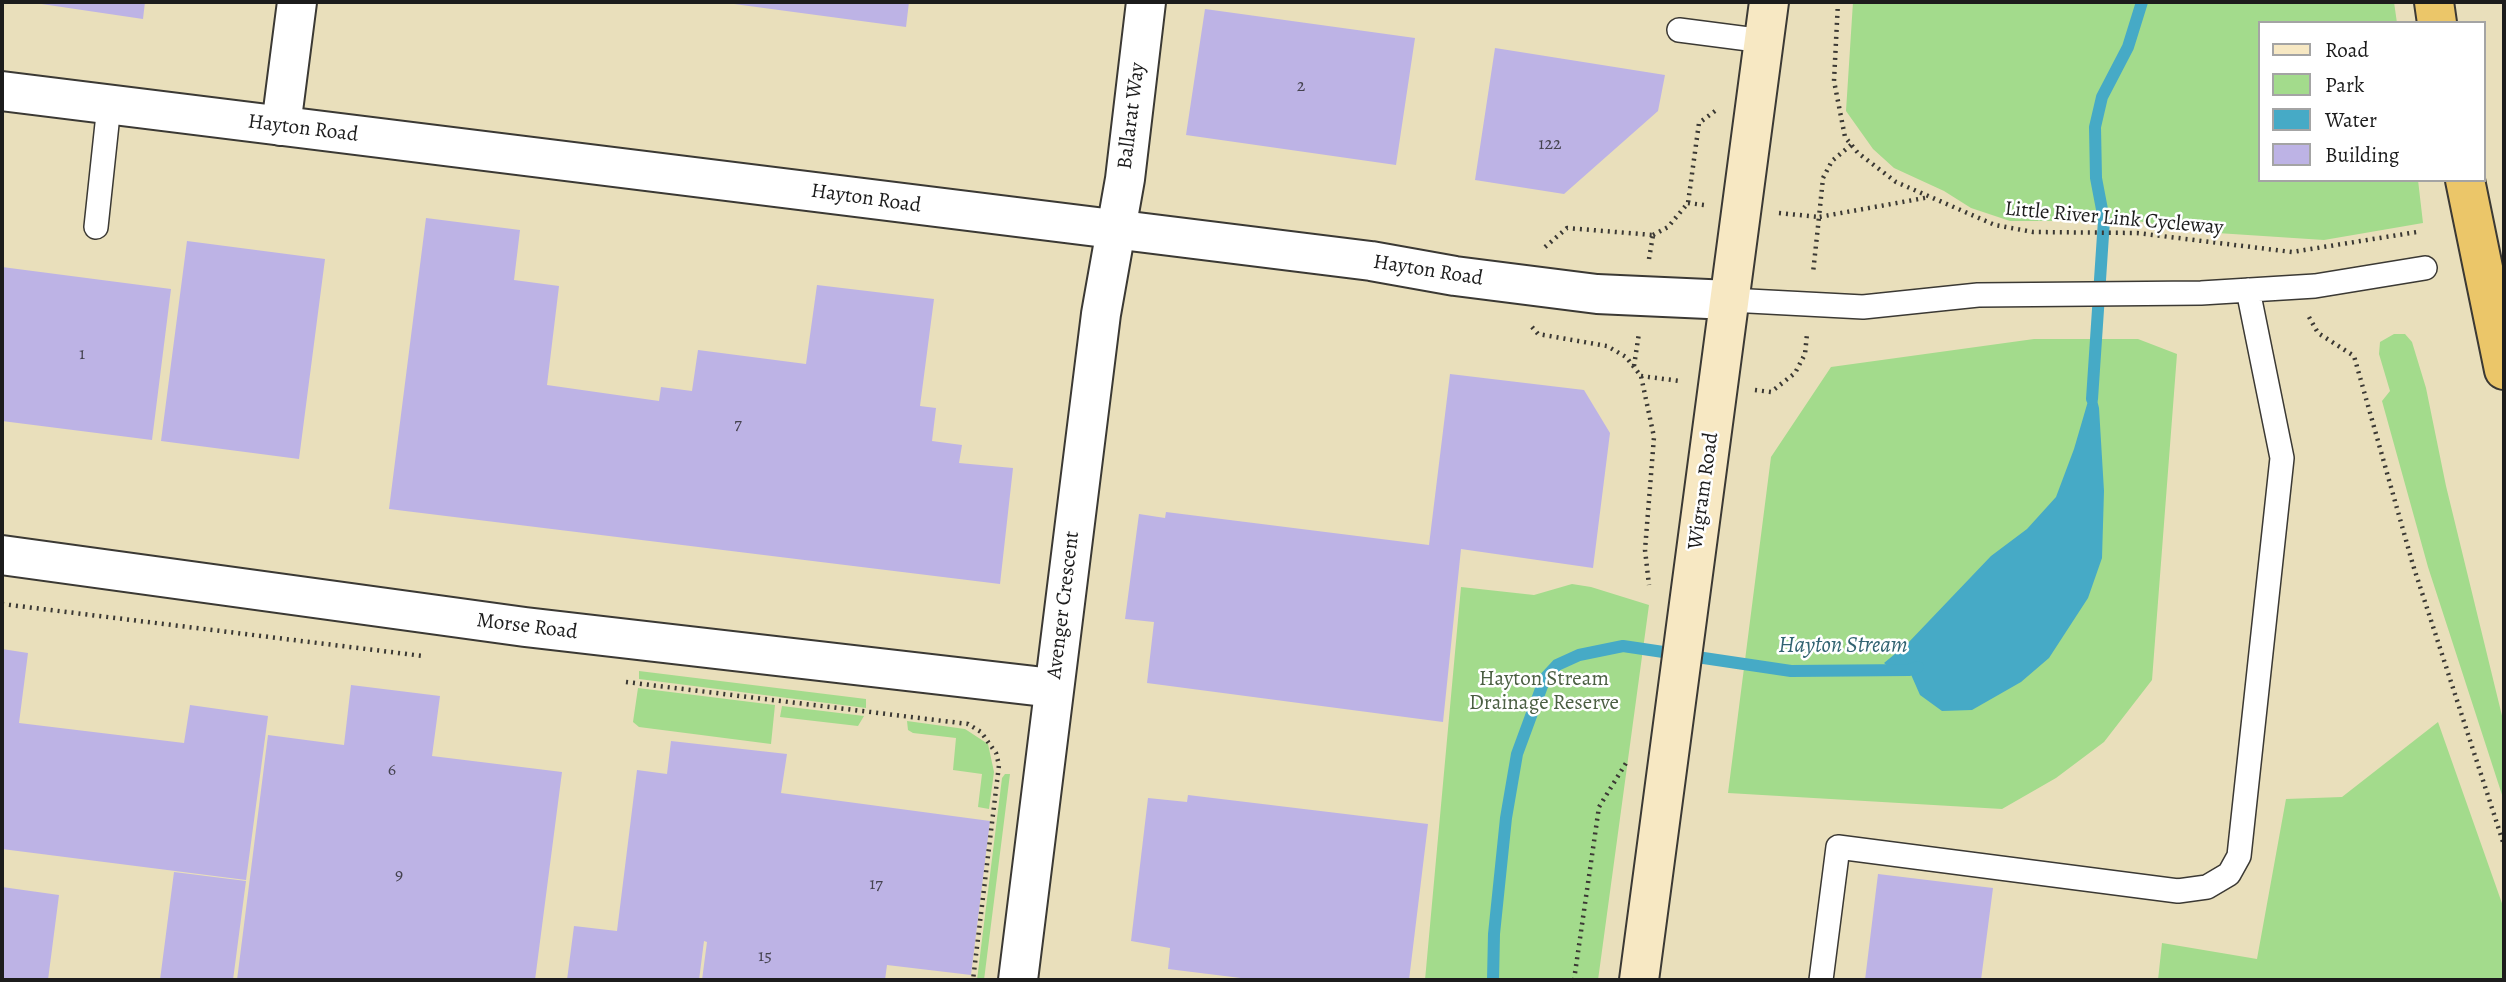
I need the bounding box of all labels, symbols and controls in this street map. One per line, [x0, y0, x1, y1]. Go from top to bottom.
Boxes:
legend [2258, 21, 2485, 182]
text: Road [2325, 36, 2369, 64]
street label: Ballarat Way [1113, 61, 1151, 171]
text: Park [2325, 71, 2364, 99]
house number: 2 [1297, 76, 1305, 98]
text: Water [2325, 106, 2377, 134]
street label: Hayton Road [246, 110, 360, 148]
house number: 122 [1538, 134, 1562, 156]
text: Building [2325, 141, 2399, 169]
street label: Hayton Road [809, 179, 923, 219]
street label: Little River Link Cycleway [2004, 197, 2224, 241]
street label: Hayton Road [1371, 250, 1485, 292]
house number: 1 [79, 344, 85, 366]
house number: 7 [734, 414, 742, 436]
street label: Wigram Road [1683, 431, 1725, 551]
street label: Avenger Crescent [1042, 530, 1086, 680]
street label: Morse Road [475, 608, 579, 646]
water label: Hayton Stream [1778, 632, 1908, 660]
park label: Hayton Stream Drainage Reserve [1469, 667, 1619, 717]
house number: 6 [388, 760, 396, 782]
house number: 9 [395, 865, 403, 887]
house number: 17 [869, 874, 883, 896]
house number: 15 [758, 946, 772, 968]

